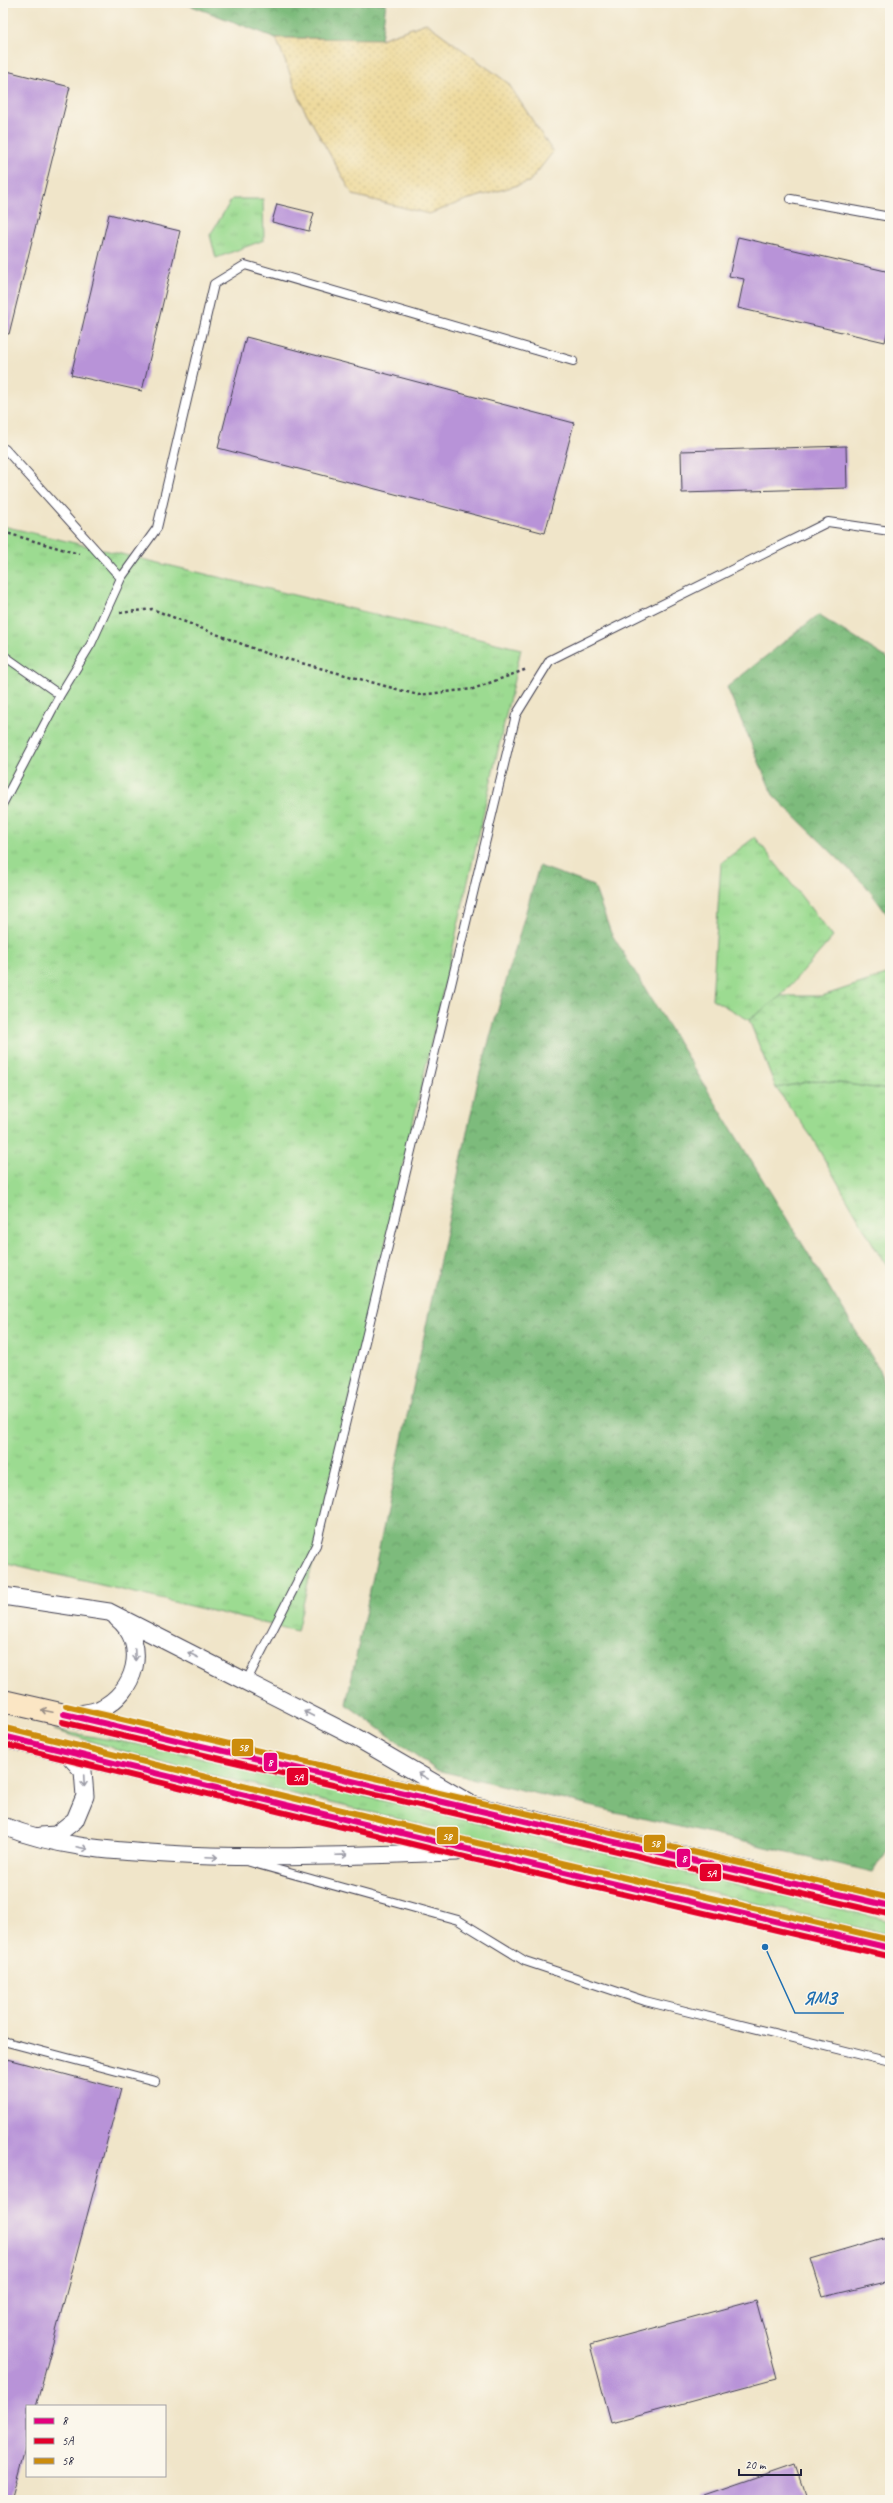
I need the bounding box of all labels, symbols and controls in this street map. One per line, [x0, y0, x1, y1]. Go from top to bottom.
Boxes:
one-way arrow [131, 1648, 138, 1661]
one-way arrow [188, 1651, 200, 1658]
one-way arrow [41, 1706, 54, 1714]
one-way arrow [304, 1710, 316, 1717]
line badge: 58 [231, 1738, 254, 1757]
text: 58 [238, 1740, 250, 1754]
line badge: 8 [263, 1752, 278, 1772]
text: 8 [268, 1755, 275, 1769]
line badge: 5А [286, 1767, 309, 1786]
text: 5А [293, 1770, 305, 1784]
one-way arrow [417, 1772, 429, 1780]
one-way arrow [80, 1774, 87, 1787]
line badge: 58 [436, 1826, 459, 1845]
text: 58 [442, 1829, 454, 1843]
line badge: 58 [643, 1834, 666, 1853]
text: 58 [650, 1836, 662, 1850]
one-way arrow [75, 1844, 88, 1852]
line badge: 8 [676, 1848, 691, 1868]
one-way arrow [335, 1851, 348, 1859]
text: 8 [682, 1851, 689, 1865]
one-way arrow [205, 1853, 218, 1861]
line badge: 5А [699, 1863, 722, 1882]
text: 5А [706, 1866, 718, 1880]
callout: ЯМЗ [795, 1983, 844, 2013]
text: ЯМЗ [803, 1987, 839, 2009]
legend [26, 2405, 166, 2477]
text: 8 [62, 2413, 69, 2429]
text: 5А [62, 2433, 74, 2449]
scale bar [739, 2451, 801, 2477]
text: 58 [62, 2453, 74, 2469]
text: 20 m [745, 2457, 767, 2473]

